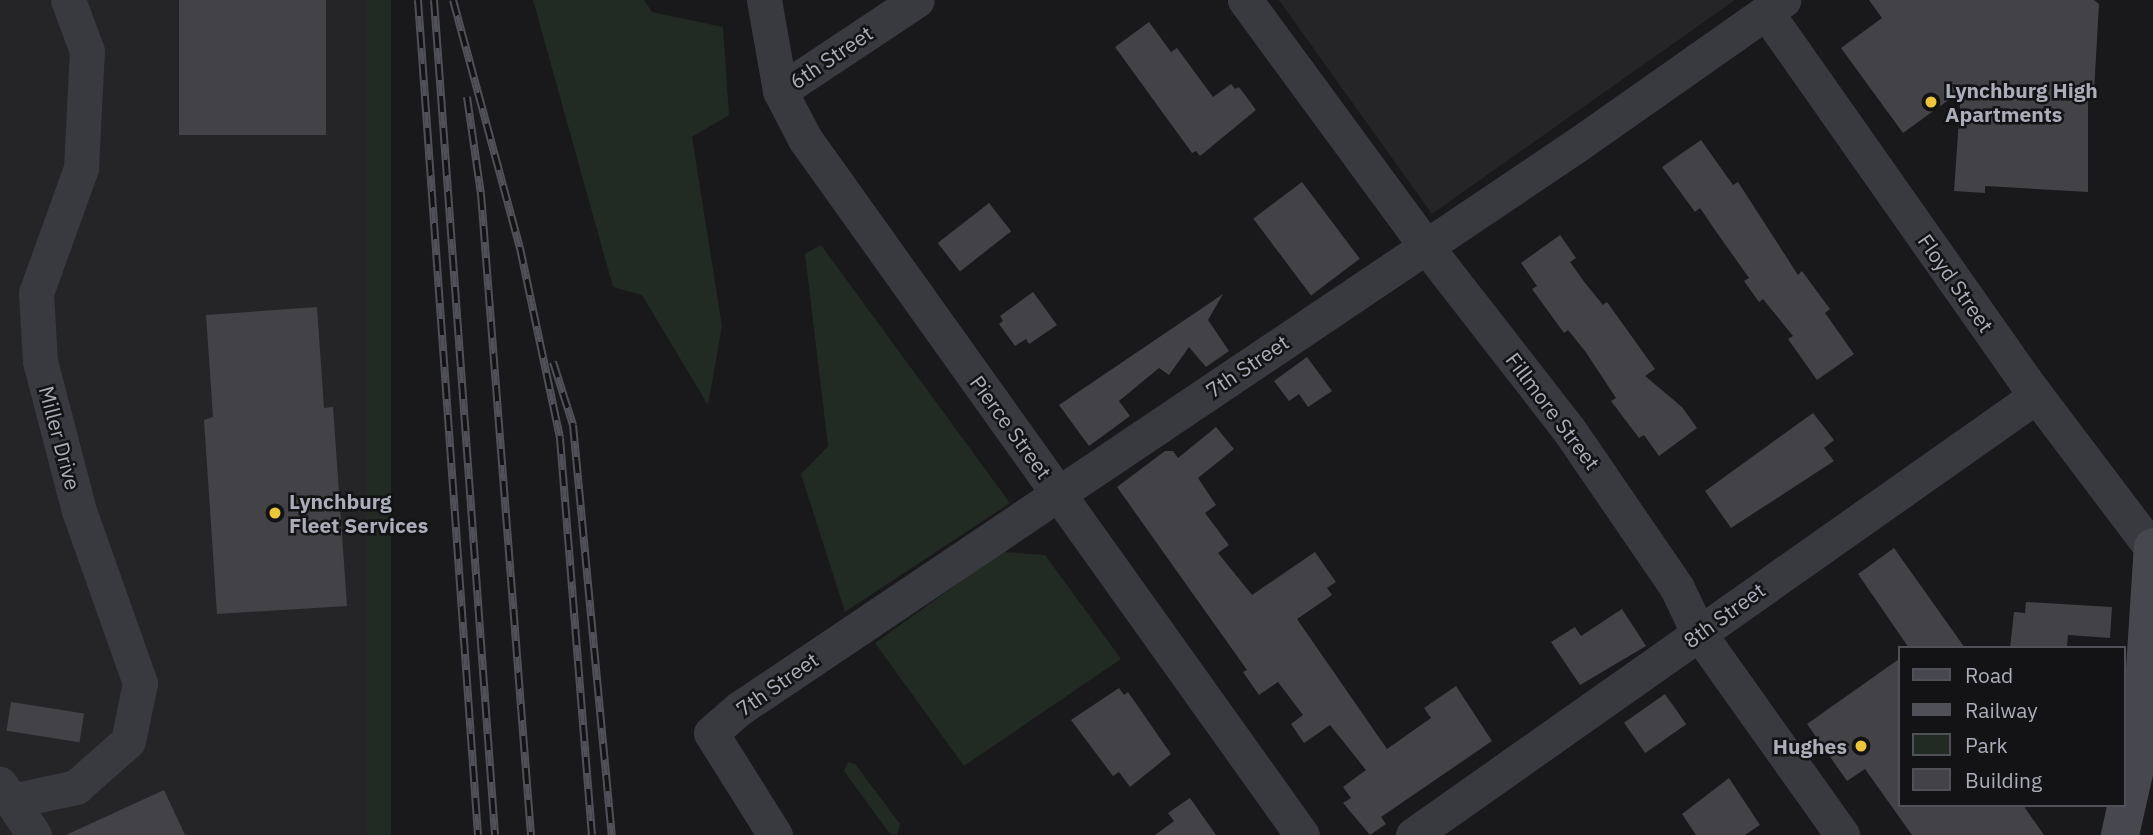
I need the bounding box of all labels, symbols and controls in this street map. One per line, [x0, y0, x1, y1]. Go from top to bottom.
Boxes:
street label: 6th Street [785, 20, 877, 94]
place label: Lynchburg High Apartments [1945, 77, 2098, 127]
marker: Lynchburg High Apartments [1923, 94, 1939, 110]
street label: Floyd Street [1913, 229, 1999, 337]
street label: 7th Street [1201, 329, 1293, 403]
street label: Fillmore Street [1501, 347, 1605, 475]
street label: Pierce Street [965, 370, 1057, 484]
street label: Miller Drive [34, 383, 86, 493]
place label: Lynchburg Fleet Services [289, 488, 428, 538]
marker: Lynchburg Fleet Services [267, 505, 283, 521]
street label: 8th Street [1678, 577, 1770, 653]
legend [1898, 646, 2125, 807]
street label: 7th Street [731, 647, 823, 721]
text: Road [1965, 661, 2013, 689]
text: Railway [1965, 696, 2038, 724]
text: Park [1965, 731, 2008, 759]
place label: Hughes [1773, 733, 1847, 759]
marker: Hughes [1853, 738, 1869, 754]
text: Building [1965, 766, 2042, 794]

